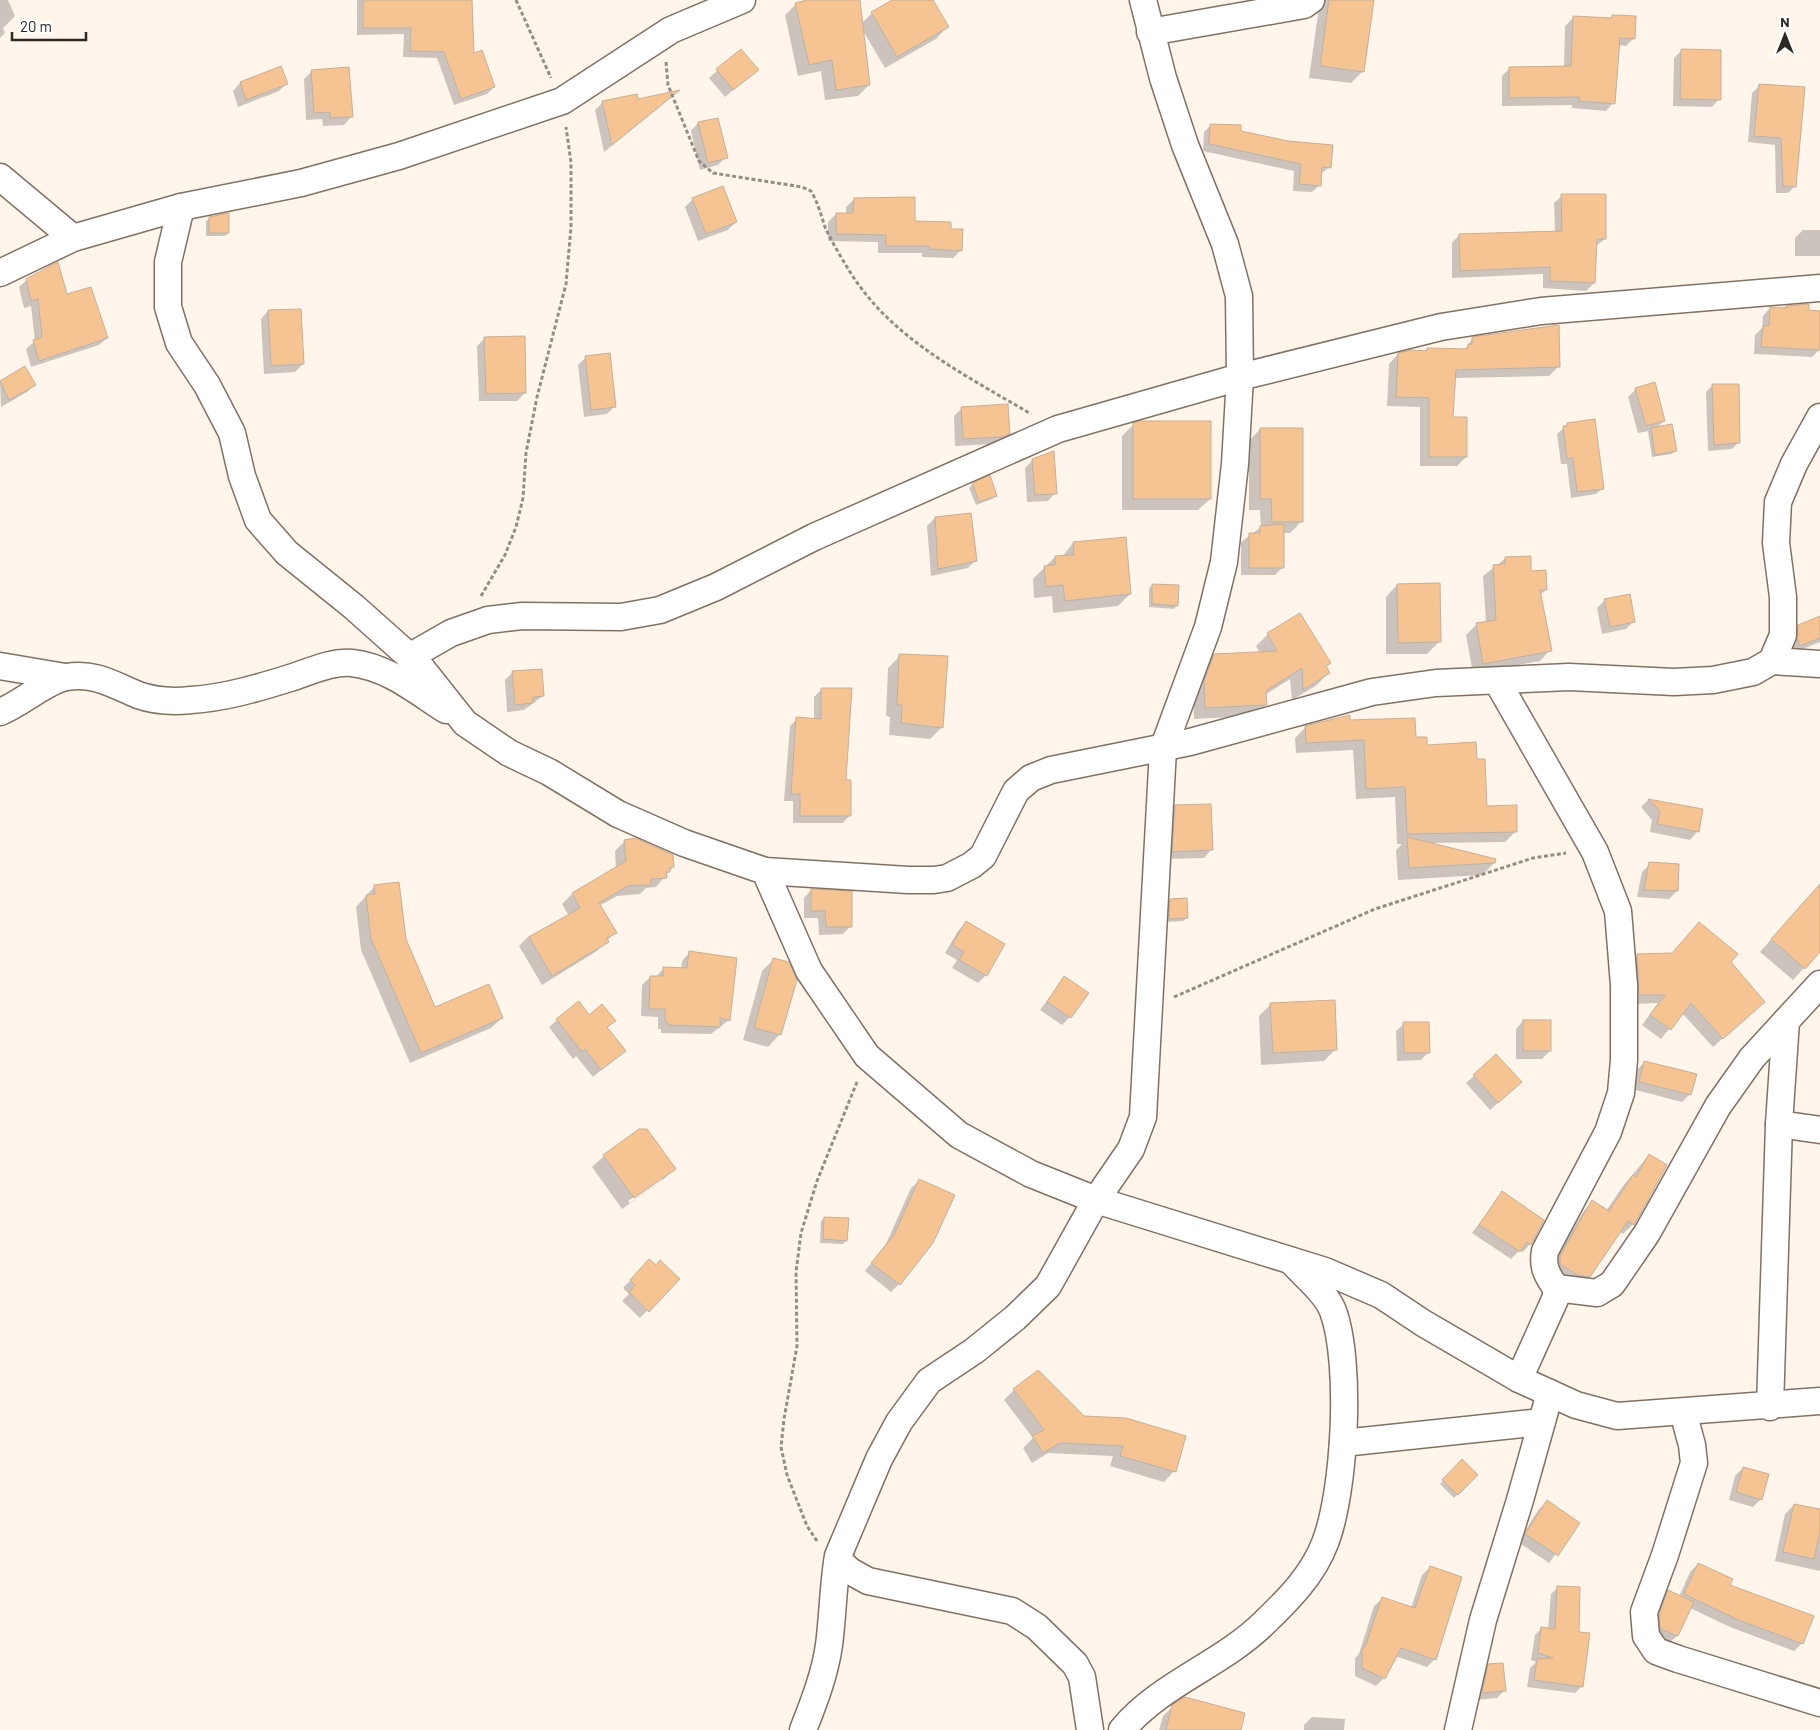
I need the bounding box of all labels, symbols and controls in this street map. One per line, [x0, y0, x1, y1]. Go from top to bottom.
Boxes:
scale bar [12, 10, 86, 42]
north arrow [1760, 10, 1810, 60]
text: N [1780, 13, 1790, 30]
text: 20 m [20, 17, 52, 35]

